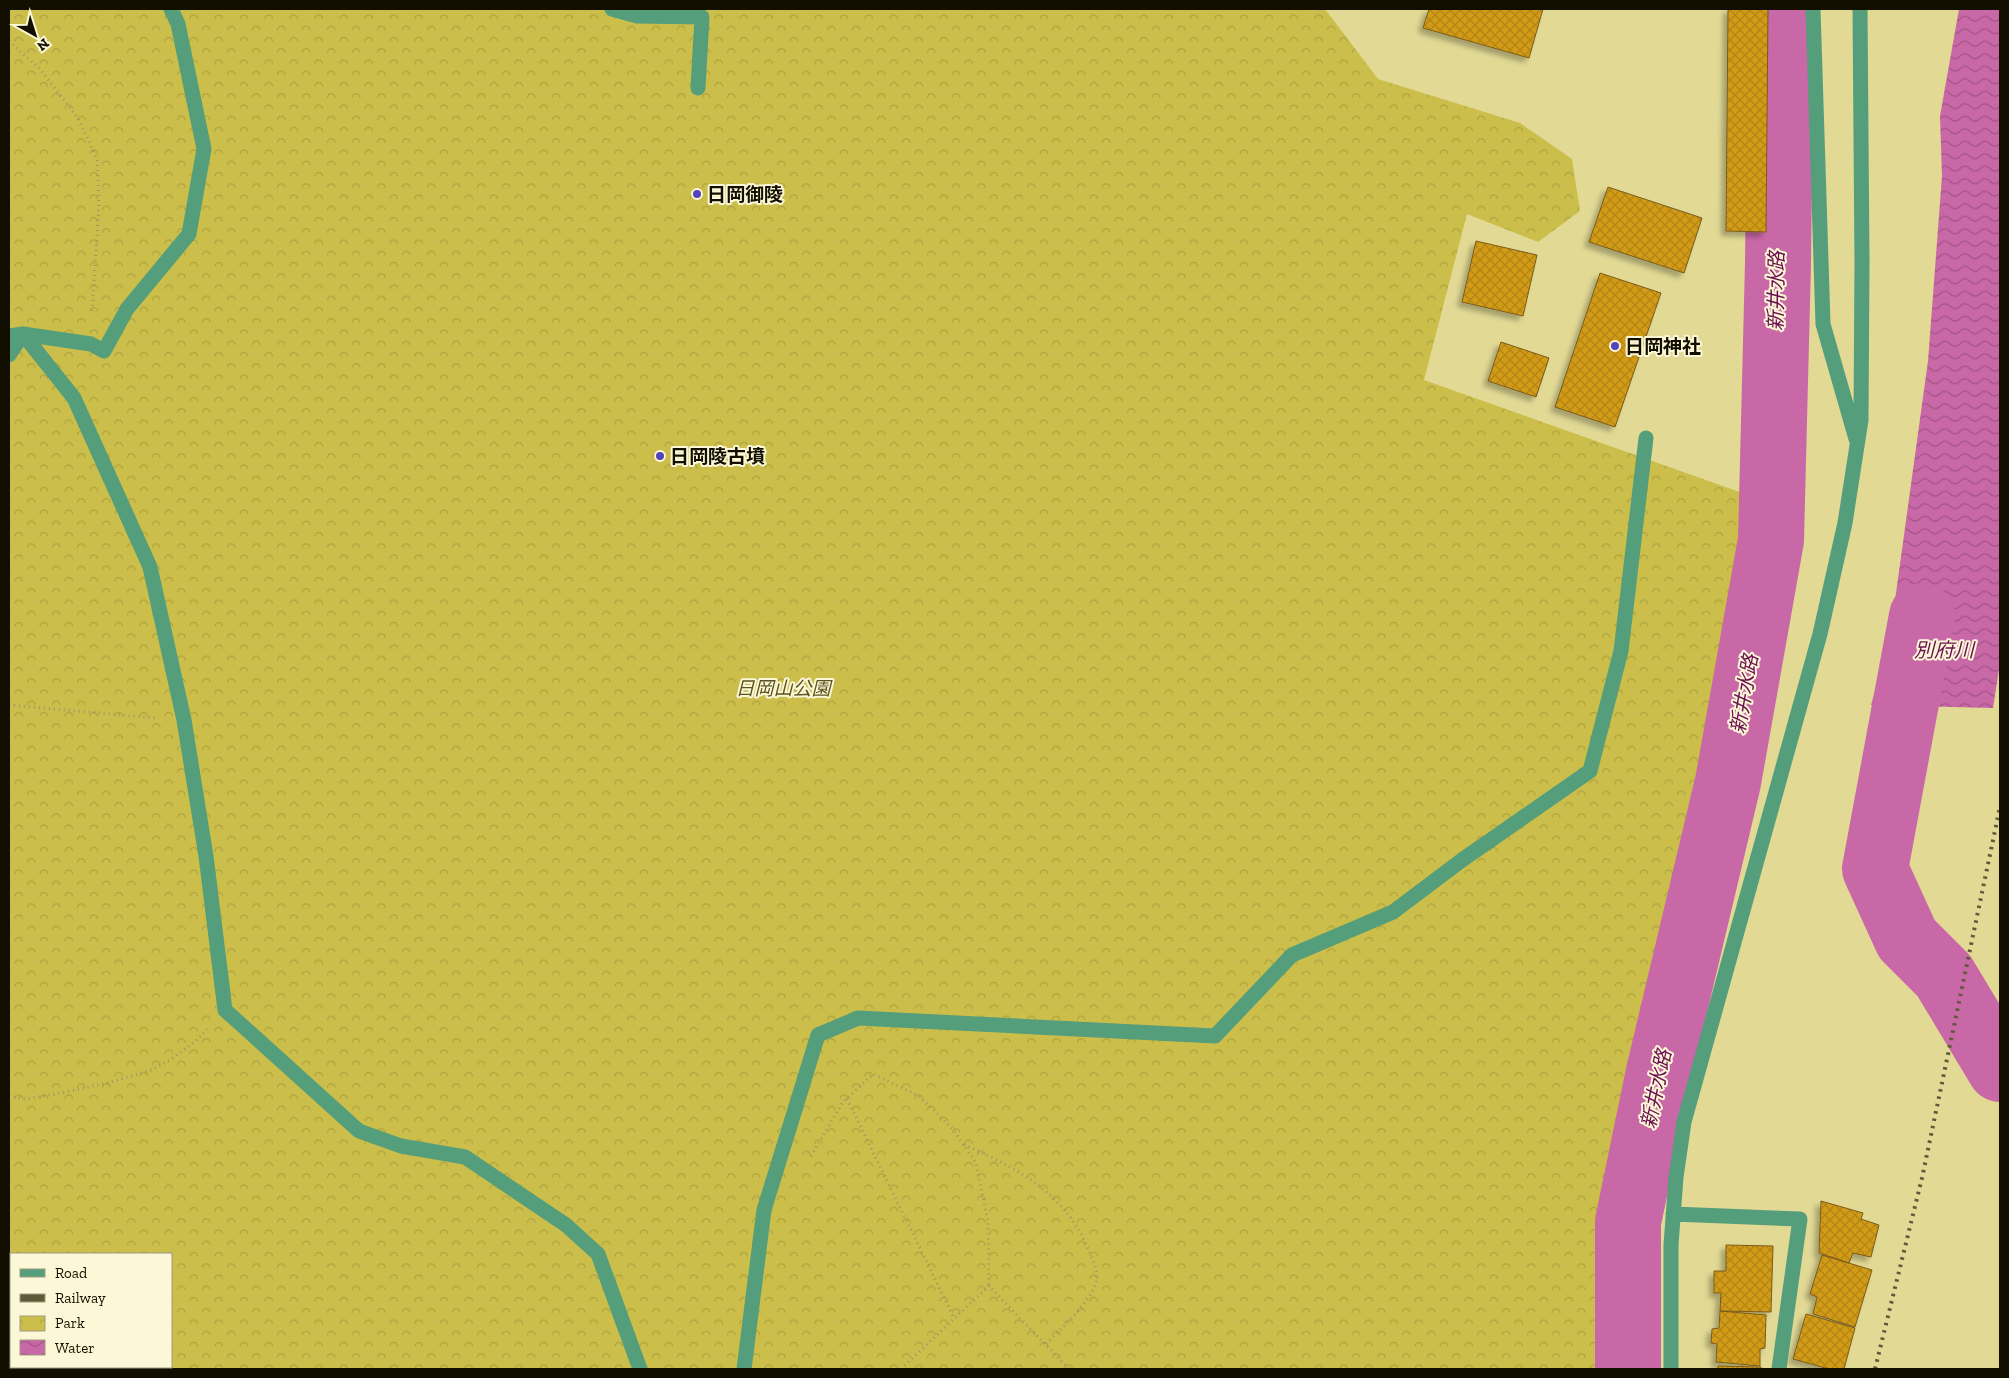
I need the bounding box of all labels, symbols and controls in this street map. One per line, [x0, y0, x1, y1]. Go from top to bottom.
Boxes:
north arrow [10, 10, 60, 60]
text: N [33, 35, 52, 55]
place label: 日岡御陵 [707, 183, 783, 206]
marker: 日岡御陵 [691, 188, 703, 200]
water label: 新井水路 [1763, 249, 1789, 331]
place label: 日岡神社 [1625, 335, 1701, 358]
marker: 日岡神社 [1609, 340, 1621, 352]
place label: 日岡陵古墳 [670, 445, 765, 468]
marker: 日岡陵古墳 [654, 450, 666, 462]
water label: 別府川 [1914, 638, 1976, 662]
water label: 新井水路 [1725, 651, 1763, 735]
park label: 日岡山公園 [735, 677, 833, 700]
water label: 新井水路 [1636, 1045, 1676, 1131]
legend [10, 1253, 172, 1368]
text: Road [55, 1264, 88, 1282]
text: Railway [55, 1289, 106, 1307]
text: Park [55, 1314, 85, 1332]
text: Water [55, 1339, 95, 1357]

